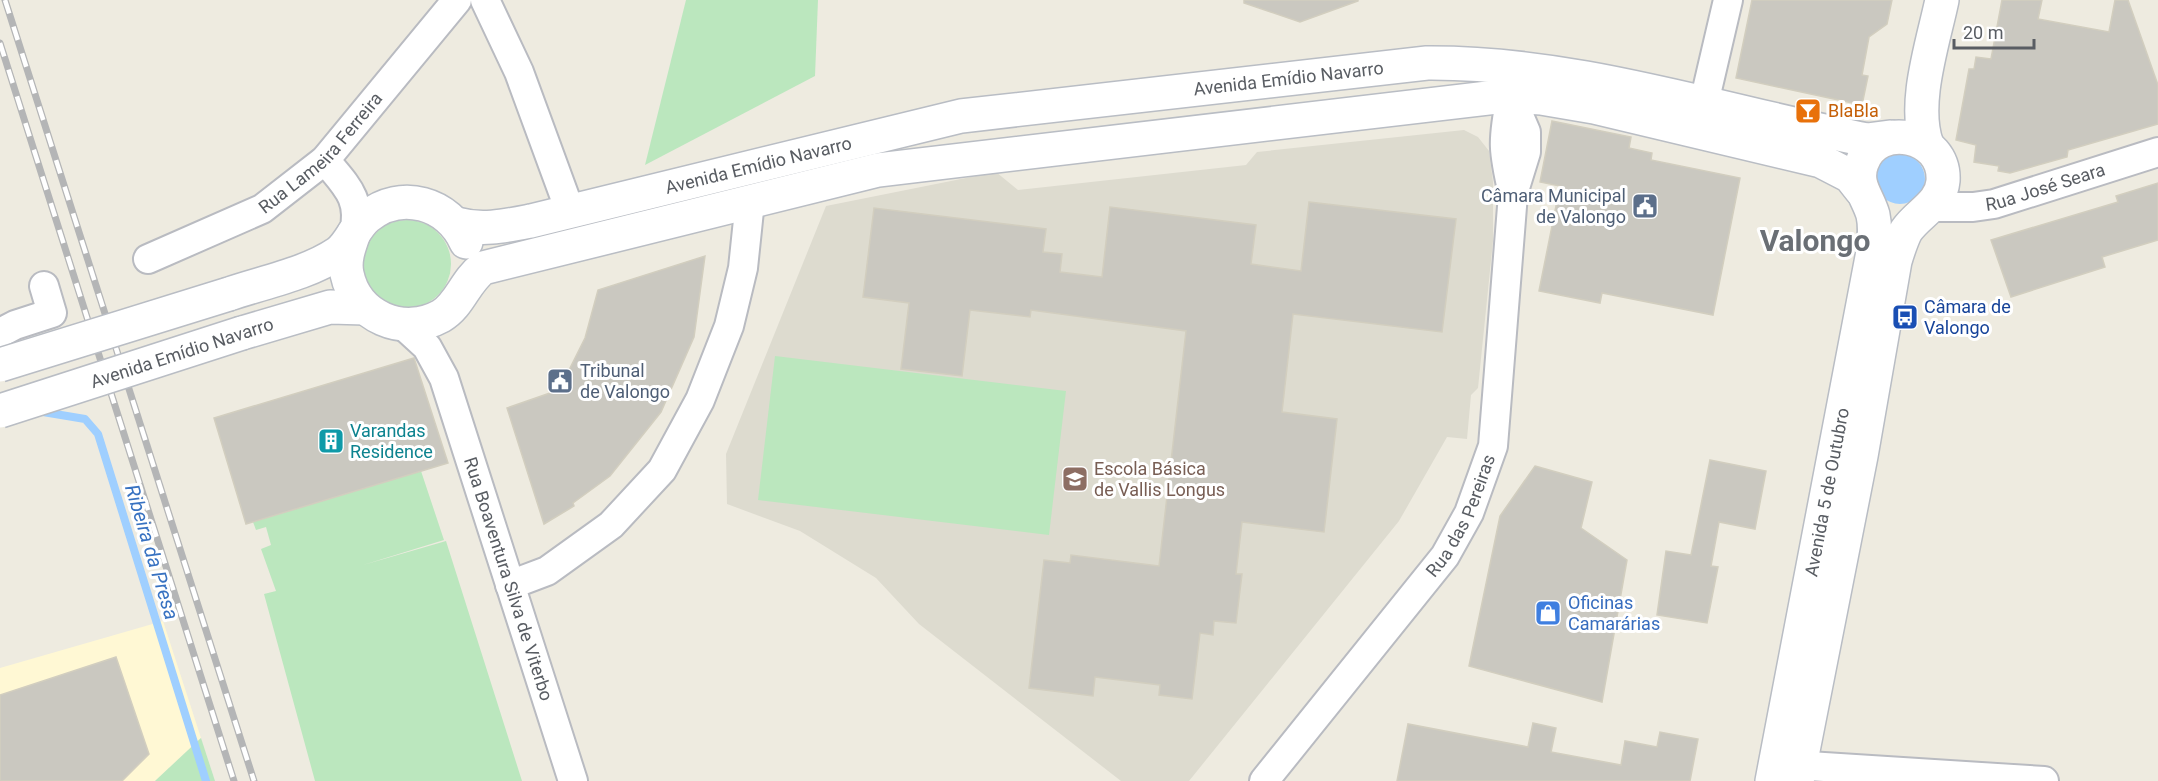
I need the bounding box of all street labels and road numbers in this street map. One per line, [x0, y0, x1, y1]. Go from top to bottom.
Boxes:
street label: Avenida Emídio Navarro [1192, 57, 1385, 99]
street label: Rua Lameira Ferreira [254, 88, 386, 218]
street label: Avenida Emídio Navarro [663, 132, 854, 198]
street label: Rua José Seara [1984, 158, 2108, 215]
street label: Avenida Emídio Navarro [88, 313, 276, 392]
street label: Avenida 5 de Outubro [1800, 406, 1853, 578]
street label: Rua das Pereiras [1421, 452, 1499, 581]
street label: Rua Boaventura Silva de Viterbo [460, 454, 558, 703]

